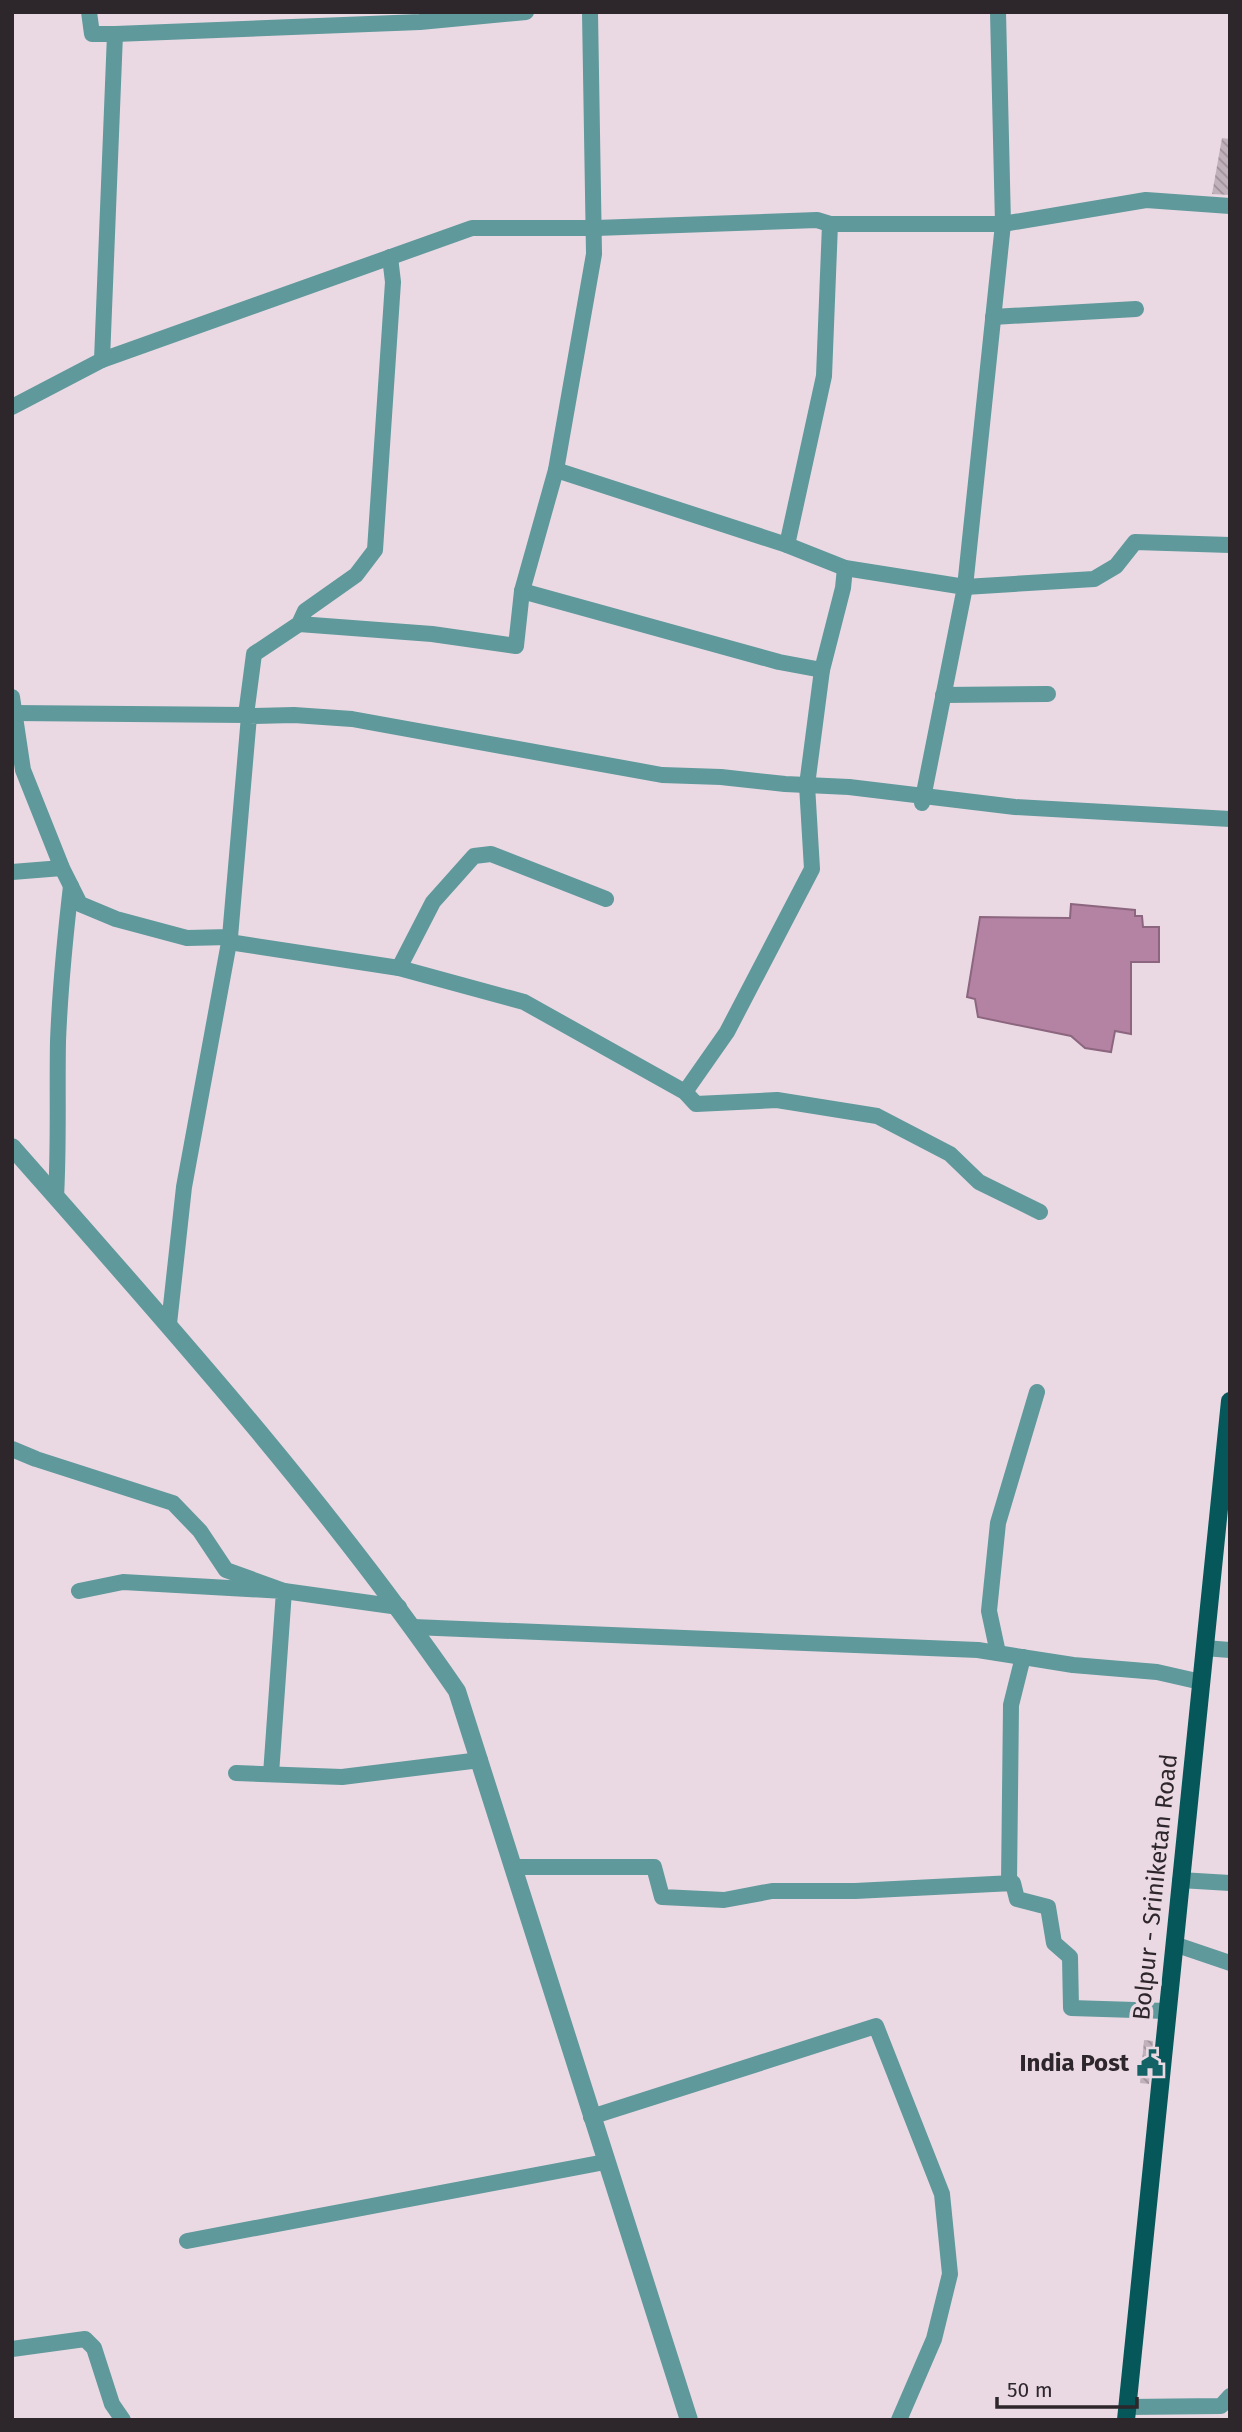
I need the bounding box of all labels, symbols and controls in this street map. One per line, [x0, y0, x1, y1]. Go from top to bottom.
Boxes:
street label: Bolpur - Sriniketan Road [1127, 1752, 1183, 2022]
public building icon: India Post [1135, 2048, 1165, 2078]
place label: India Post [1020, 2049, 1130, 2077]
scale bar [997, 2366, 1137, 2410]
text: 50 m [1007, 2377, 1053, 2403]

